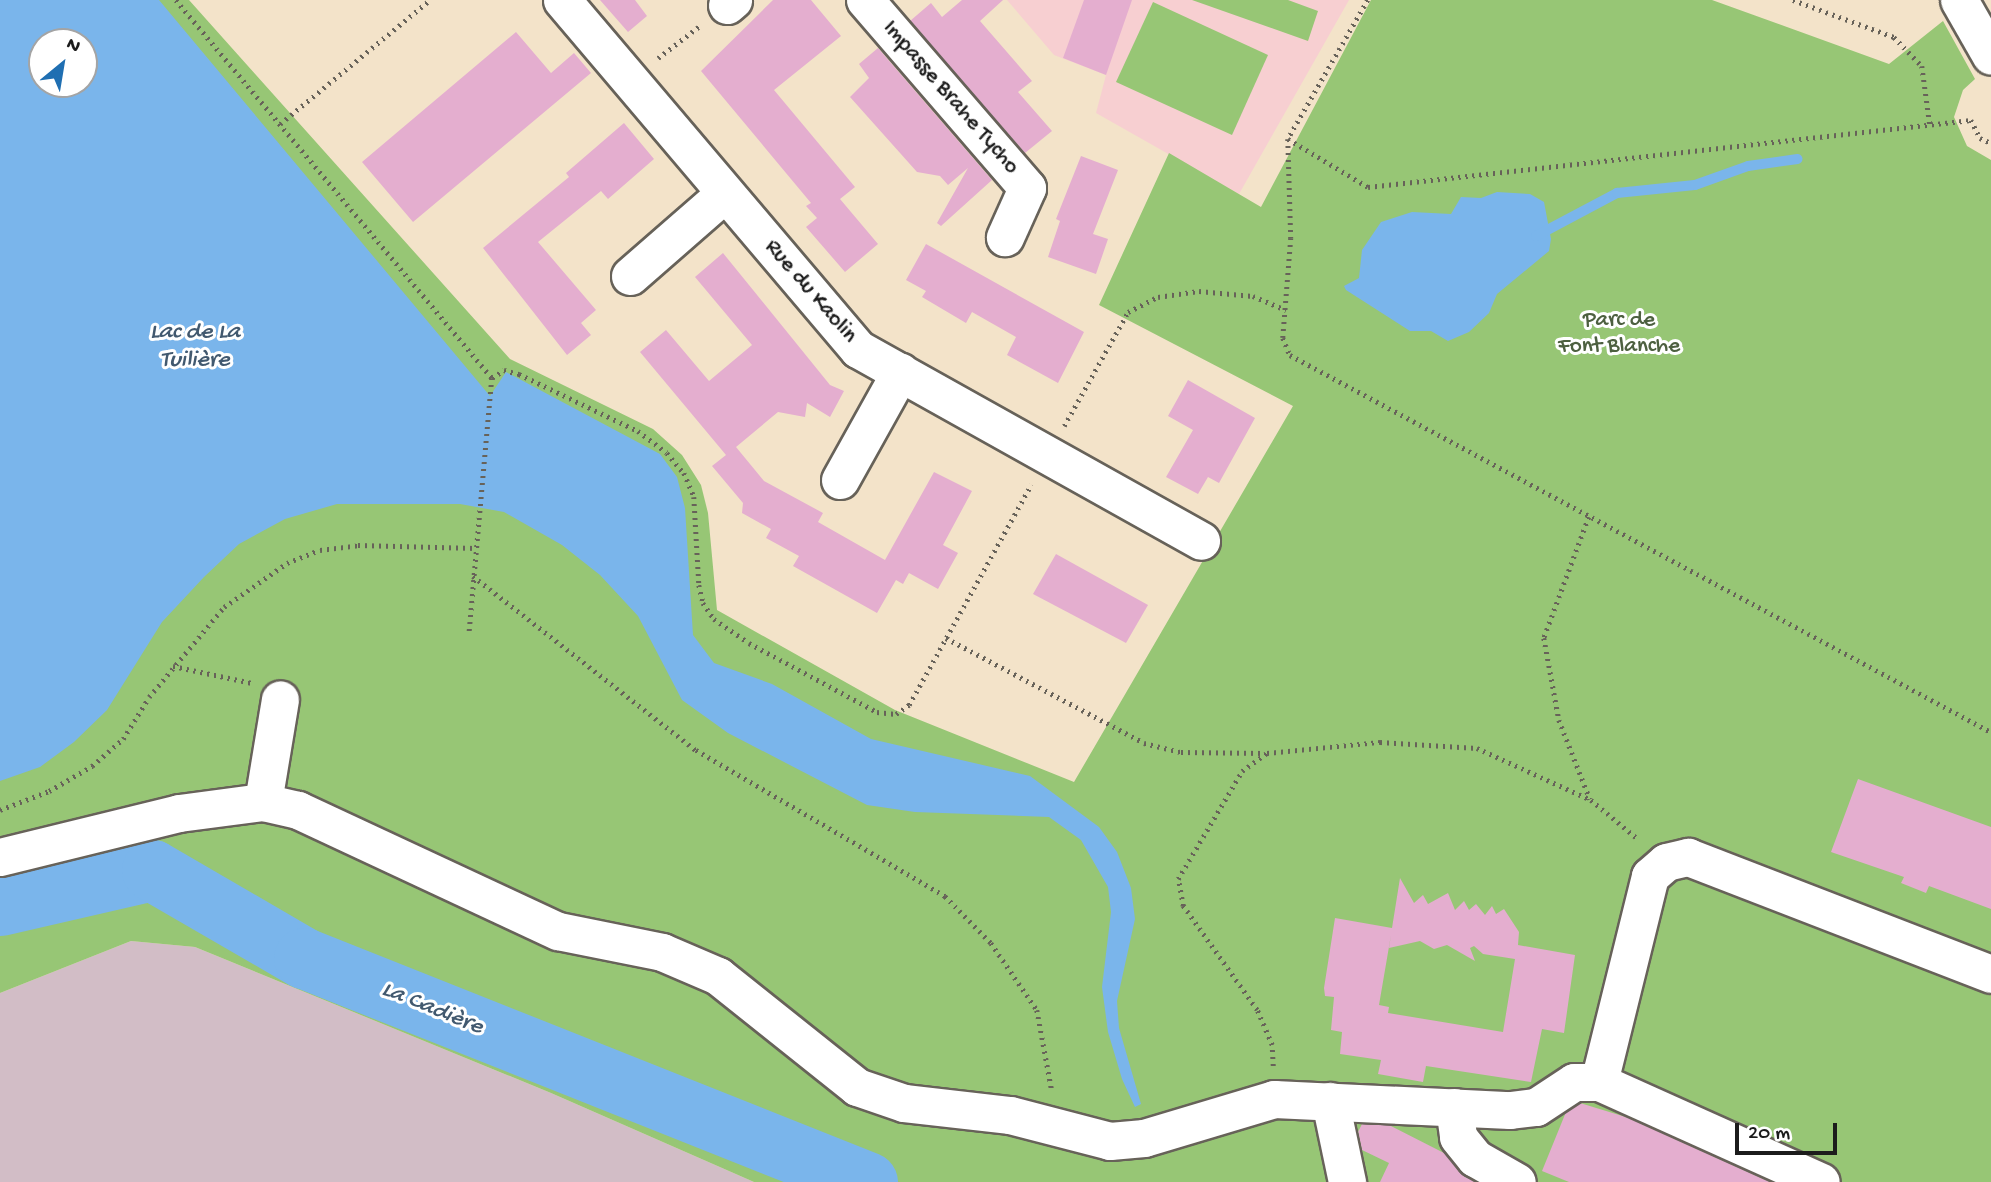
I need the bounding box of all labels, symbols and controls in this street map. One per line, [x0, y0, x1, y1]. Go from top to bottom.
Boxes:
street label: Impasse Brahe Tycho [876, 15, 1024, 181]
north arrow [28, 28, 98, 98]
text: N [62, 33, 84, 59]
street label: Rue du Kaolin [758, 235, 862, 349]
park label: Parc de Font Blanche [1558, 307, 1680, 361]
water label: Lac de La Tuilière [150, 319, 240, 375]
water label: La Cadière [377, 976, 487, 1042]
scale bar [1739, 1108, 1840, 1152]
text: 20 m [1748, 1122, 1790, 1147]

